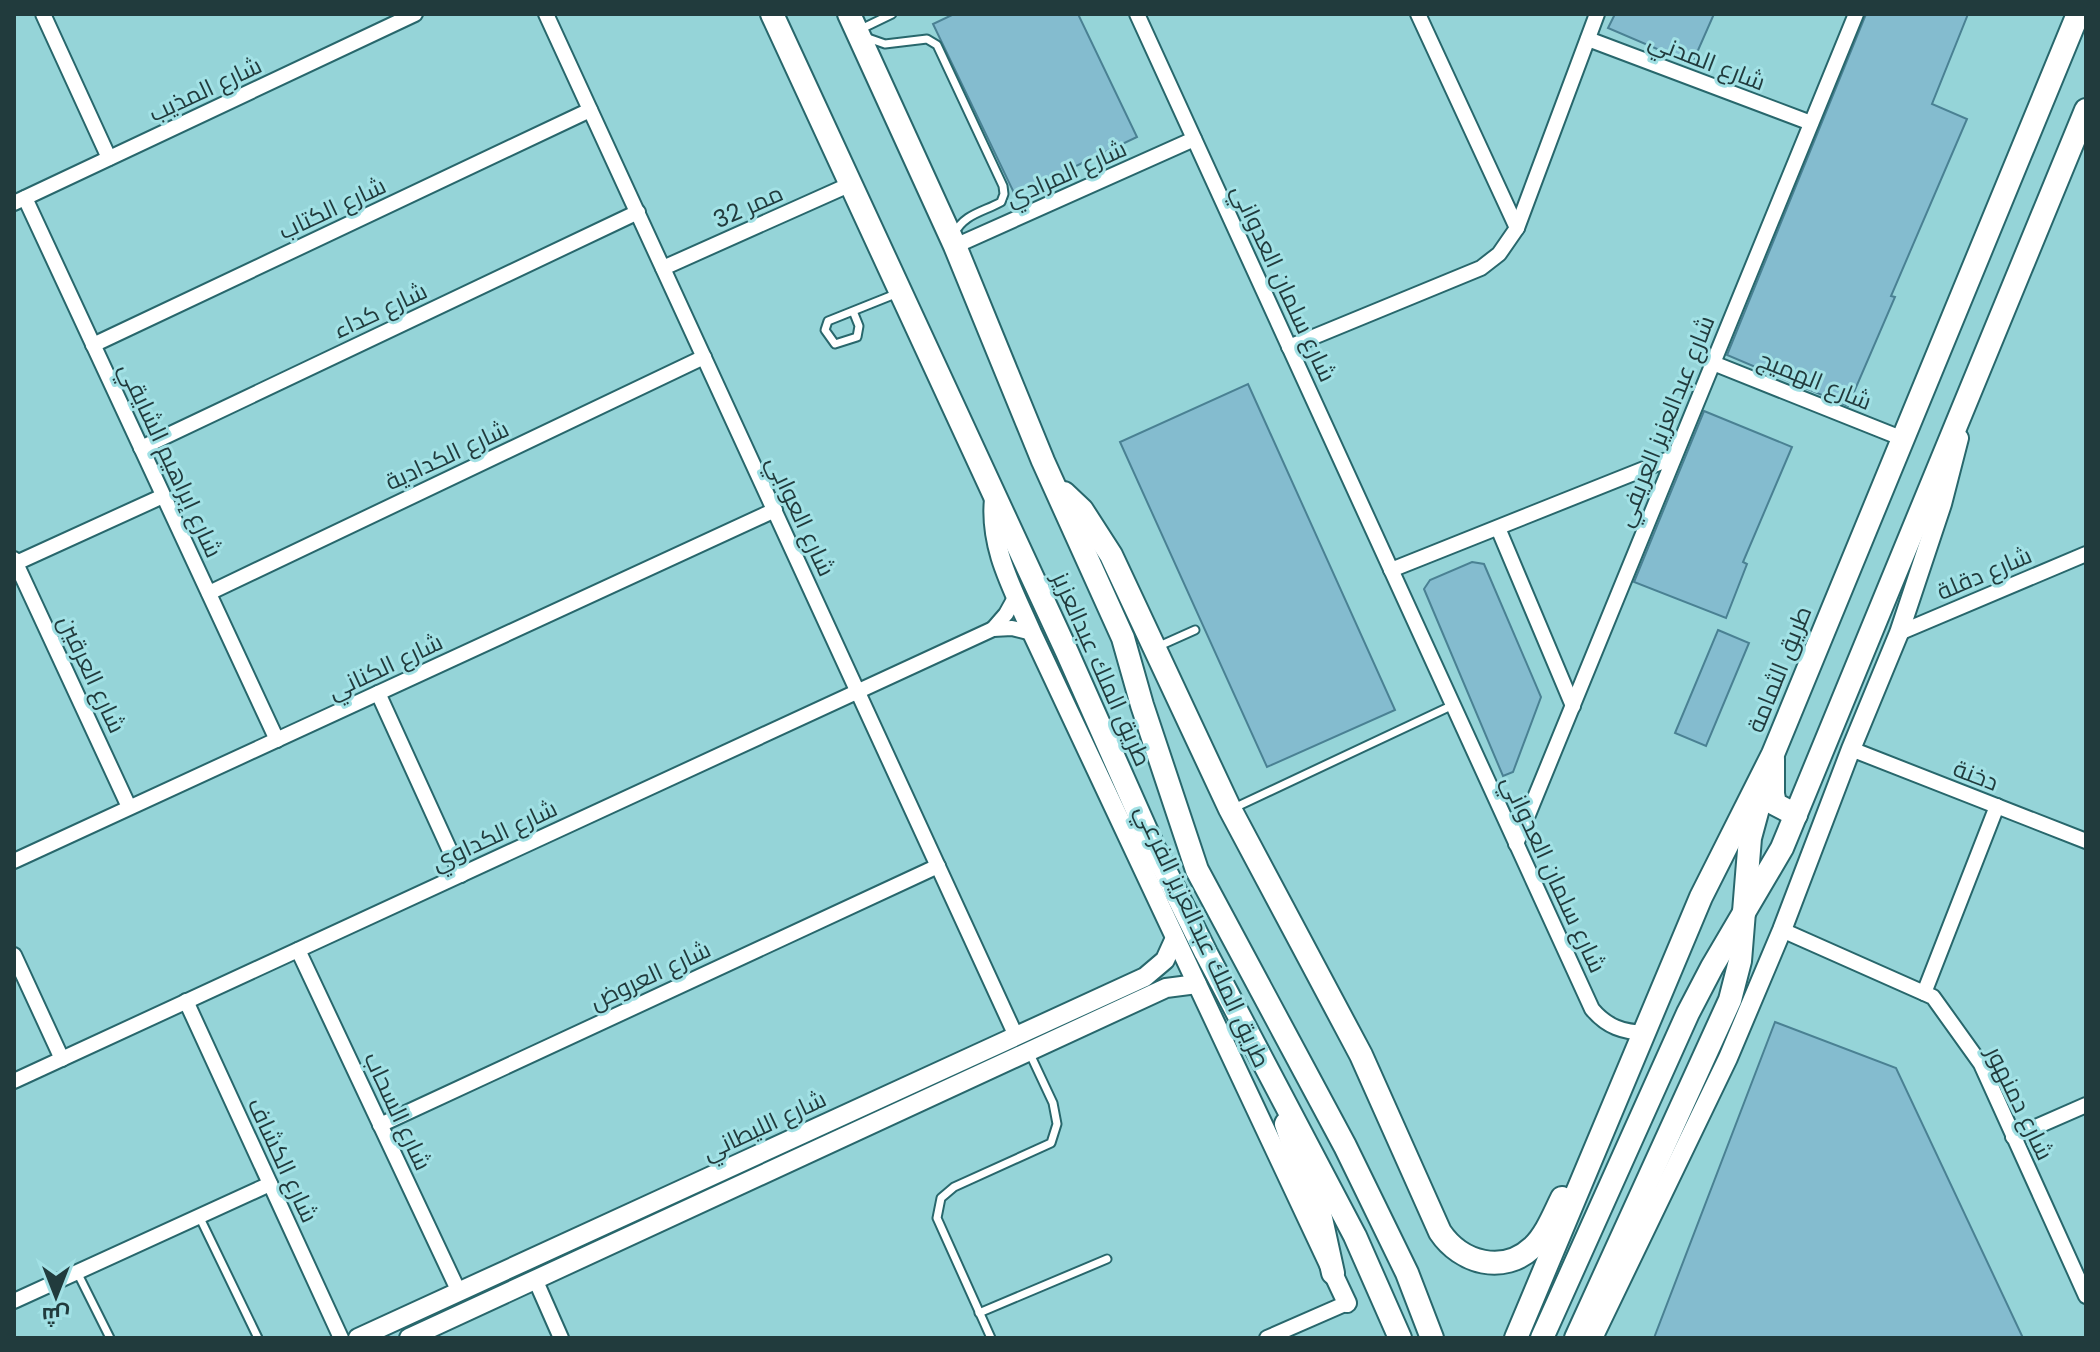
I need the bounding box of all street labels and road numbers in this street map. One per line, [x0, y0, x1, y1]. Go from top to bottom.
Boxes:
street label: شارع المدني [1643, 24, 1770, 101]
street label: شارع المذيب [143, 48, 267, 130]
street label: شارع المرادي [1000, 132, 1132, 216]
street label: شارع الكتاب [273, 169, 391, 247]
street label: ممر 32 [708, 176, 788, 236]
street label: شارع سلمان العدواني [1221, 179, 1344, 388]
street label: شارع كداء [328, 274, 432, 346]
street label: شارع عبدالعزيز العريفي [1608, 311, 1725, 533]
street label: شارع الهميج [1753, 342, 1877, 418]
street label: شارع إبراهيم الشايقي [109, 357, 231, 564]
street label: شارع الكدادية [380, 412, 514, 498]
street label: شارع العوابي [756, 450, 843, 583]
street label: شارع دقلة [1931, 538, 2037, 608]
street label: طريق الملك عبدالعزيز [1044, 565, 1160, 771]
street label: طريق الثمامة [1739, 601, 1819, 737]
street label: شارع العرقين [50, 610, 134, 738]
street label: شارع الكناني [322, 625, 449, 710]
street label: دخنة [1949, 751, 2003, 799]
street label: شارع سلمان العدواني [1491, 770, 1614, 979]
street label: شارع الكداوي [426, 791, 563, 880]
street label: طريق الملك عبدالعزيز الفرعي [1125, 799, 1278, 1074]
street label: شارع العروض [584, 933, 716, 1017]
street label: شارع دمنهور [1977, 1039, 2062, 1166]
street label: شارع السحاب [356, 1046, 440, 1176]
street label: شارع الليطاني [697, 1082, 833, 1171]
street label: شارع الكشاف [240, 1092, 326, 1228]

